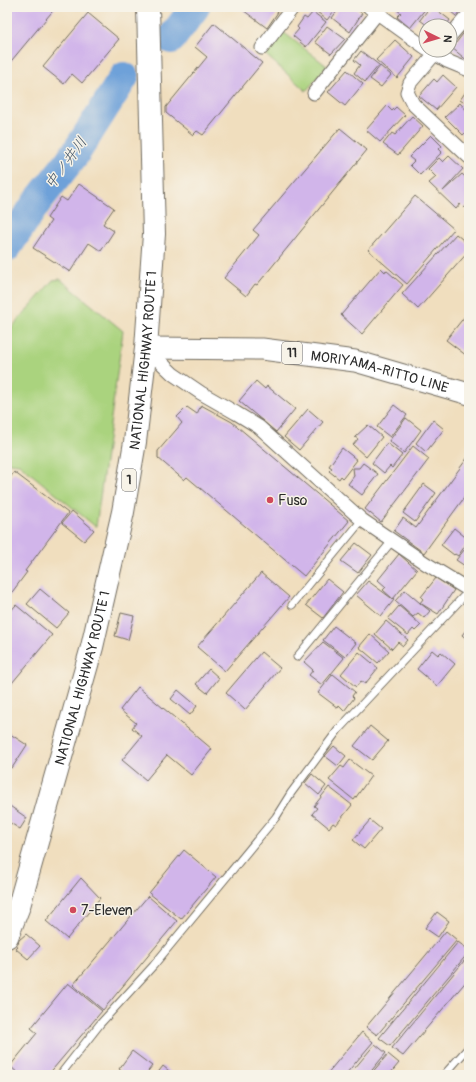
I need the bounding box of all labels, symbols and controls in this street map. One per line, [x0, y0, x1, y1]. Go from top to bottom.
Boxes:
north arrow [418, 18, 458, 58]
text: N [441, 35, 454, 44]
water label: 中ノ井川 [41, 133, 91, 193]
street label: NATIONAL HIGHWAY ROUTE 1 [125, 270, 160, 451]
road number: 11 [282, 342, 302, 364]
street label: MORIYAMA-RITTO LINE [310, 347, 451, 396]
road number: 1 [122, 469, 136, 491]
place label: Fuso [278, 492, 308, 509]
marker: Fuso [265, 495, 275, 505]
street label: NATIONAL HIGHWAY ROUTE 1 [51, 589, 113, 767]
place label: 7-Eleven [81, 902, 133, 919]
marker: 7-Eleven [68, 905, 78, 915]

